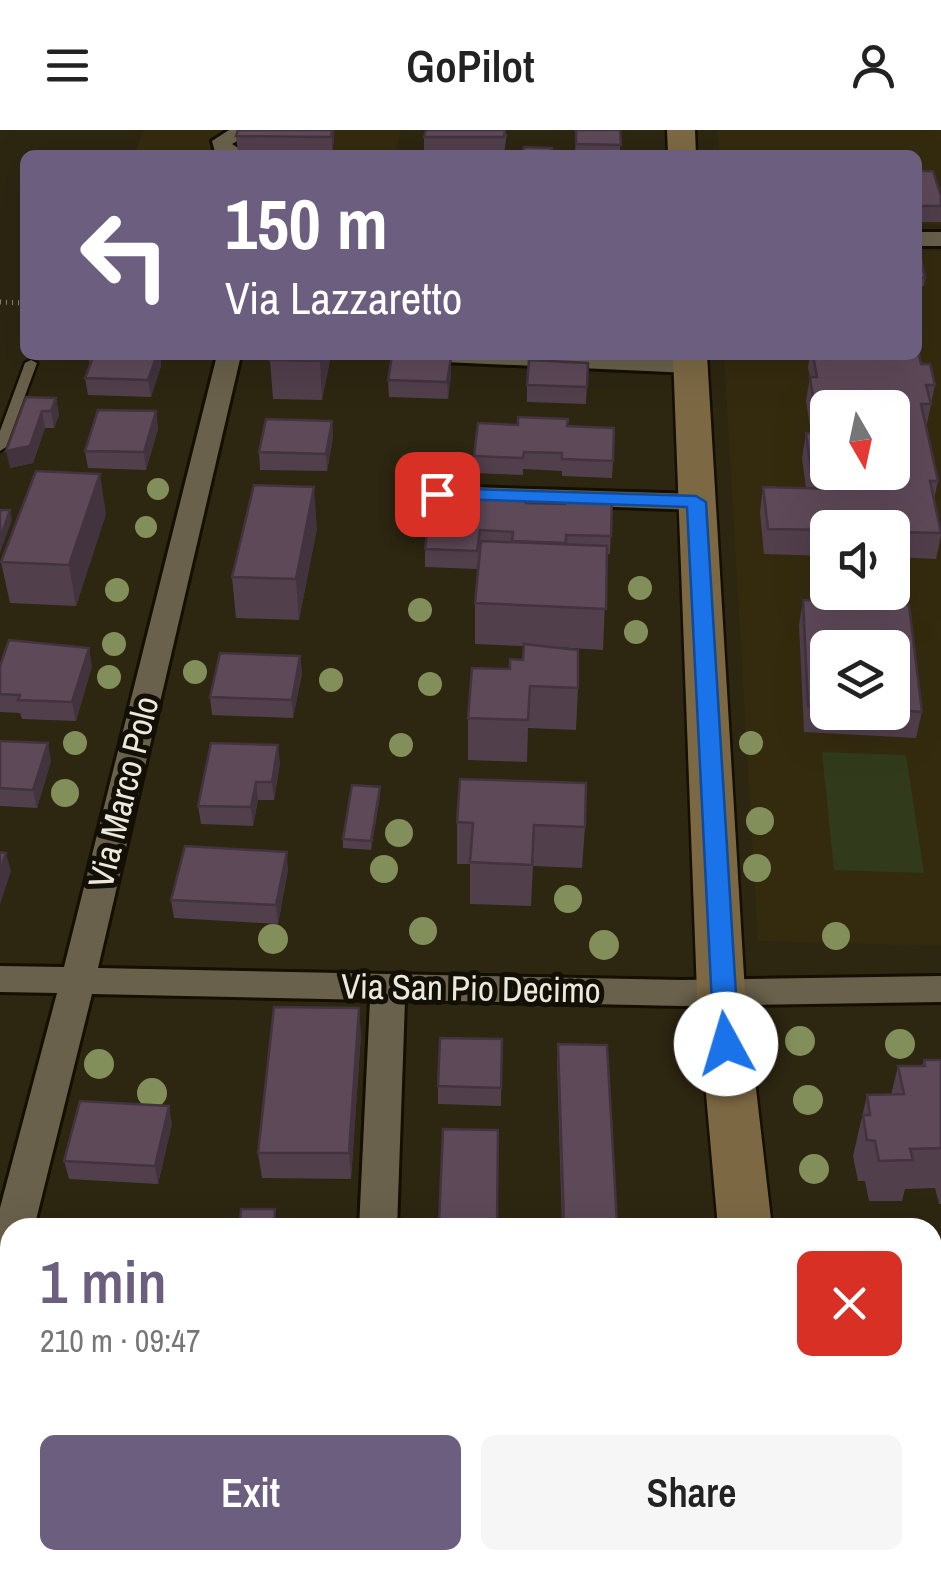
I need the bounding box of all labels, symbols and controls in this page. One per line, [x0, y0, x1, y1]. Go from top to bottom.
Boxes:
text: GoPilot [406, 35, 535, 96]
icon: menu [40, 38, 95, 93]
icon: person [846, 38, 901, 93]
text: 150 m [225, 177, 388, 271]
icon: left [60, 190, 190, 320]
text: Via Lazzaretto [225, 267, 462, 328]
north arrow [810, 390, 910, 490]
map controls [810, 390, 910, 730]
pin [395, 452, 480, 537]
icon: arrive [410, 467, 465, 522]
button: sound [810, 510, 910, 610]
button: layers [810, 630, 910, 730]
street label: Via Marco Polo [77, 691, 169, 893]
street label: Via San Pio Decimo [341, 962, 601, 1014]
position arrow [674, 992, 778, 1096]
text: 1 min [40, 1241, 167, 1322]
button: close [797, 1251, 902, 1356]
text: 210 m · 09:47 [40, 1319, 200, 1362]
button: Exit [40, 1435, 461, 1550]
button: Share [481, 1435, 902, 1550]

